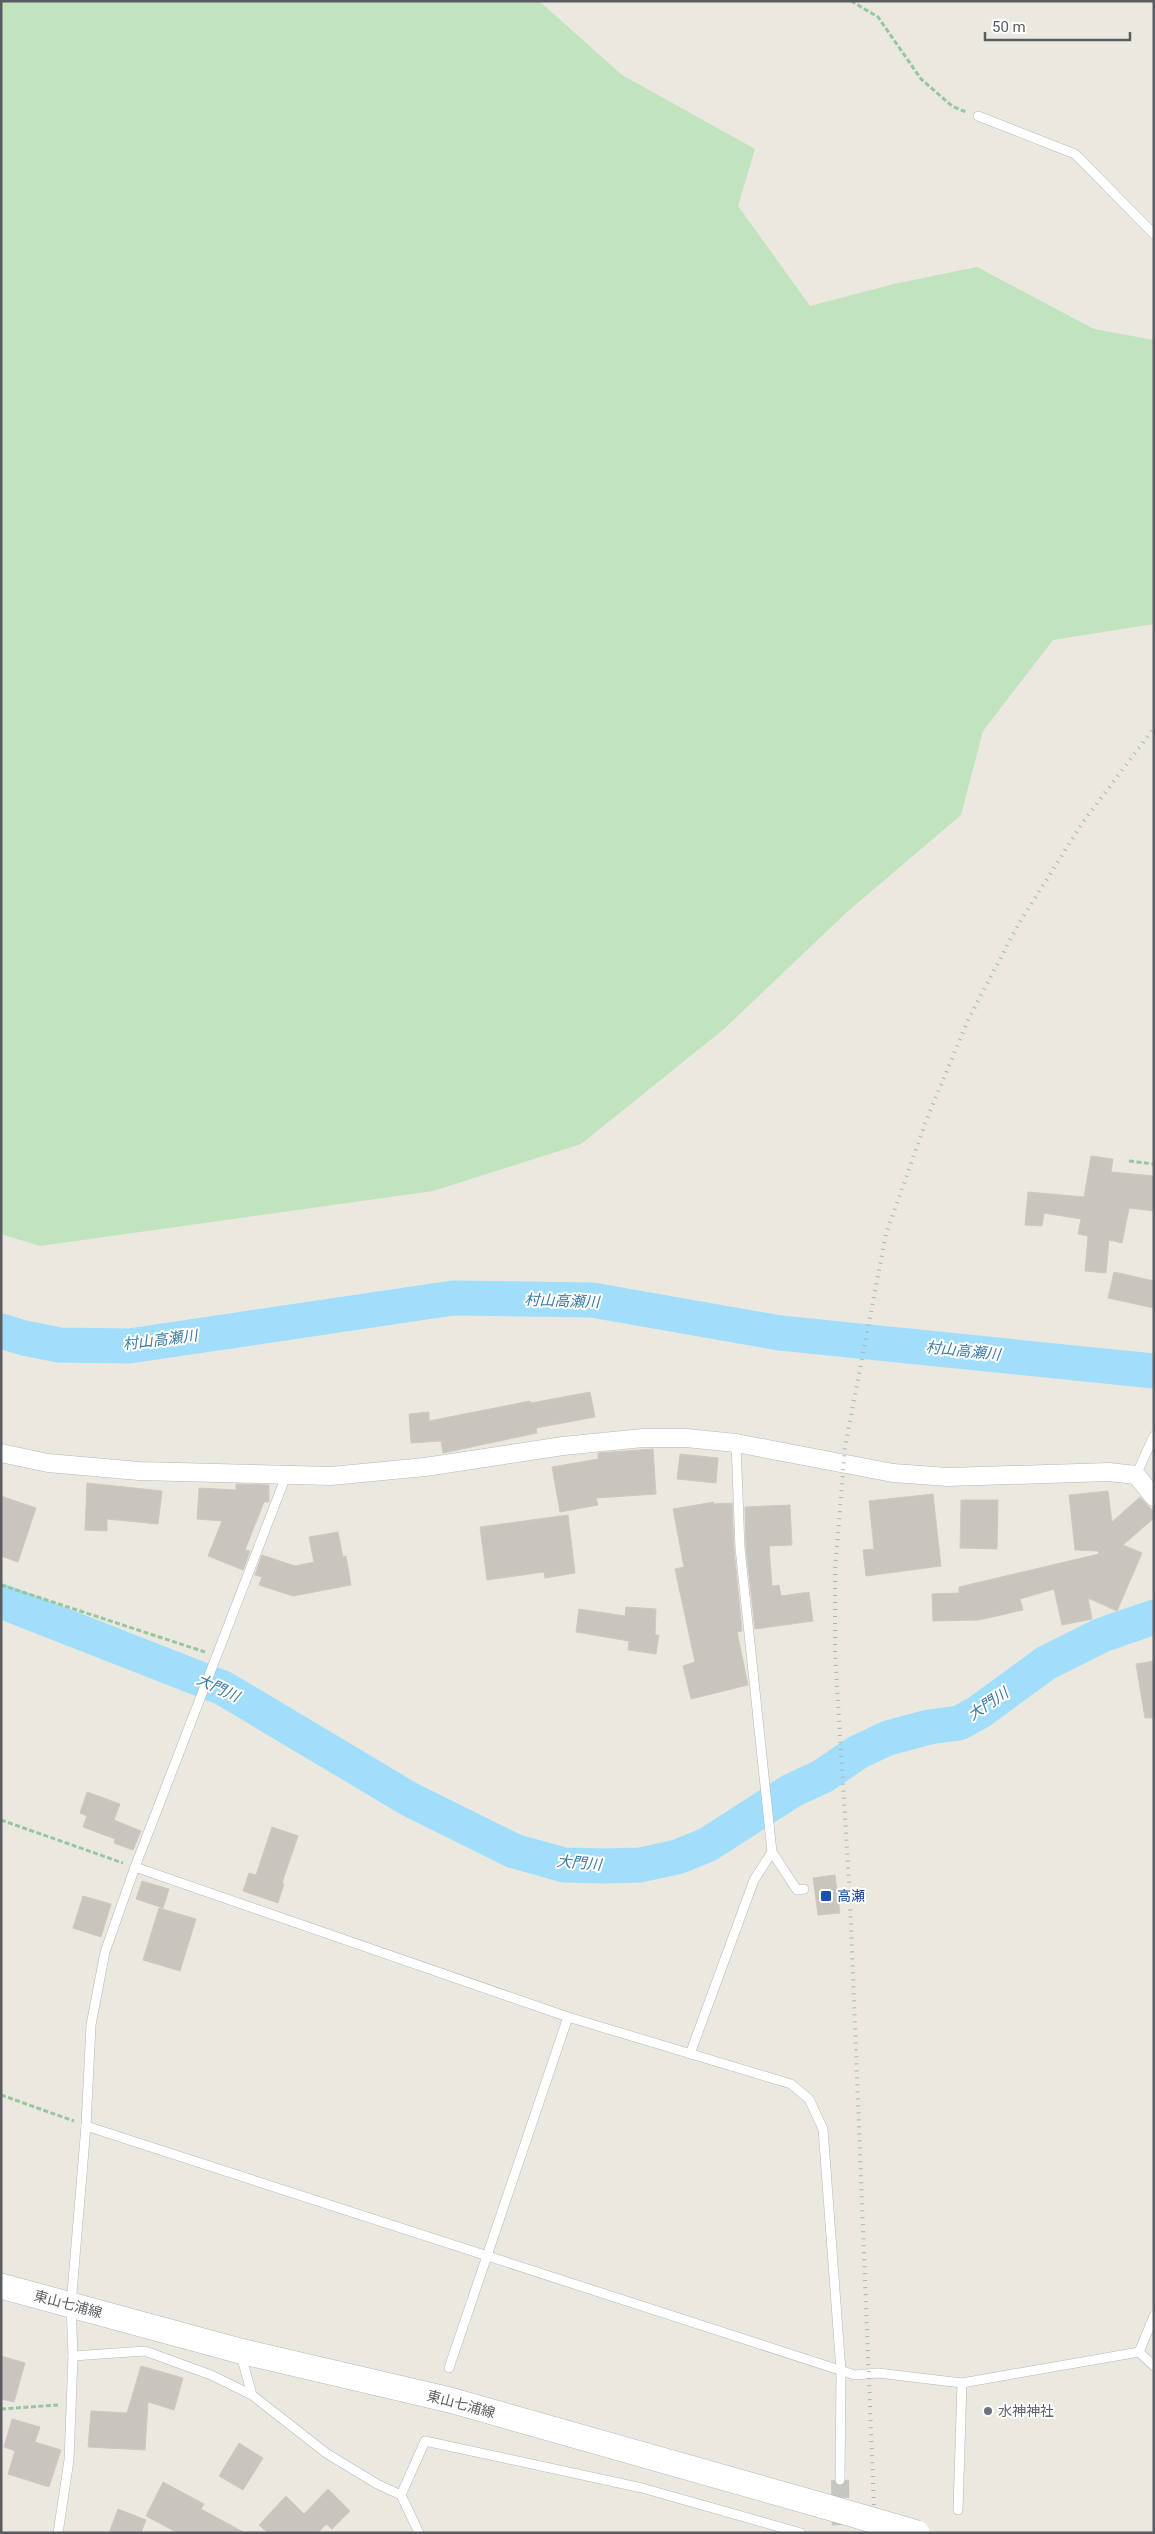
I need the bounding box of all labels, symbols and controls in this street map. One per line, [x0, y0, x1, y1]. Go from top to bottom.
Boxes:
scale bar [985, 10, 1130, 42]
text: 50 m [992, 18, 1026, 36]
water label: 村山高瀬川 [524, 1291, 602, 1311]
water label: 村山高瀬川 [122, 1326, 200, 1354]
water label: 村山高瀬川 [925, 1338, 1003, 1364]
water label: 大門川 [194, 1670, 244, 1707]
water label: 大門川 [964, 1683, 1013, 1724]
water label: 大門川 [556, 1852, 604, 1874]
place label: 高瀬 [837, 1888, 865, 1904]
marker: 高瀬 [819, 1889, 833, 1903]
street label: 東山七浦線 [32, 2287, 104, 2321]
street label: 東山七浦線 [425, 2387, 497, 2421]
place label: 水神神社 [998, 2403, 1054, 2419]
marker: 水神神社 [982, 2405, 994, 2417]

